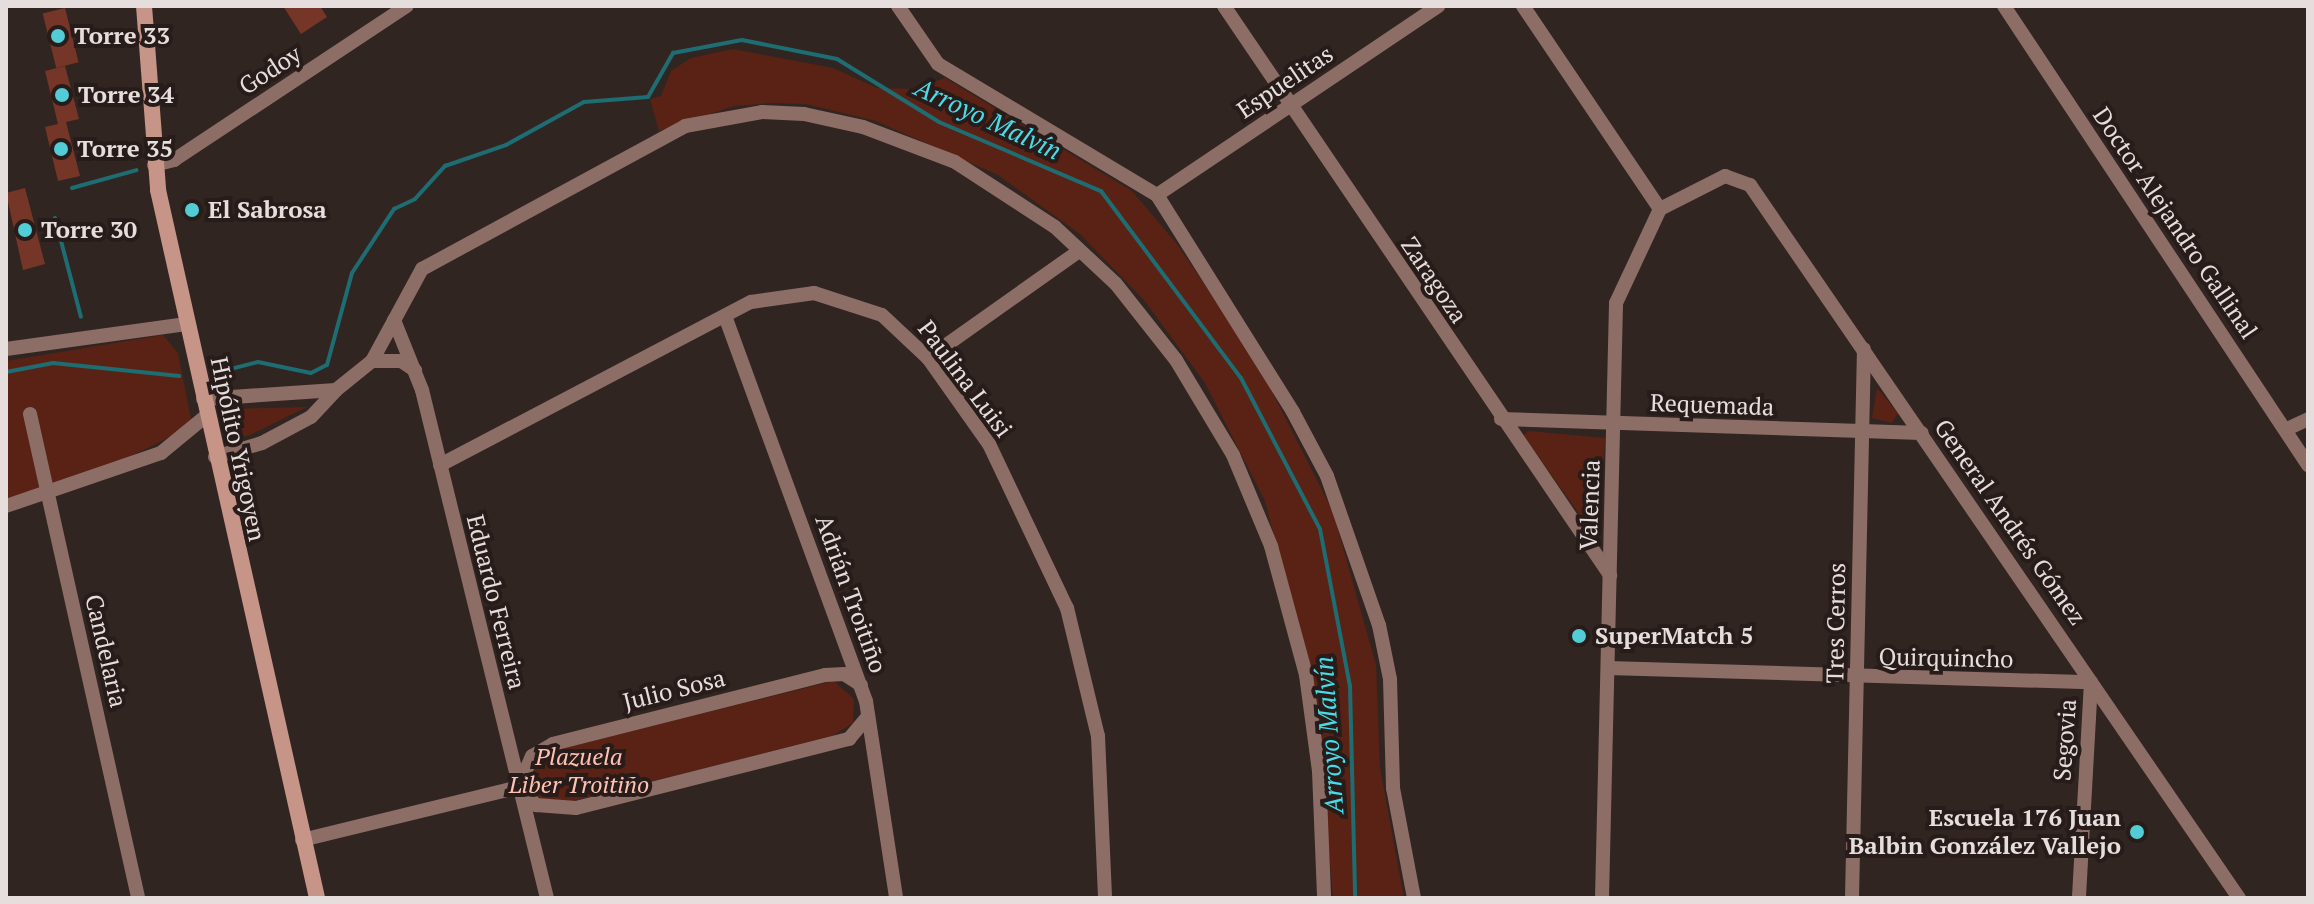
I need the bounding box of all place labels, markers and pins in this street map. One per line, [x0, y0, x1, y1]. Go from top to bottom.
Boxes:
place label: Torre 33 [74, 22, 170, 50]
marker: Torre 33 [49, 27, 67, 45]
place label: Torre 34 [78, 81, 174, 109]
marker: Torre 34 [53, 86, 71, 104]
place label: Torre 35 [77, 135, 173, 163]
marker: Torre 35 [52, 140, 70, 158]
place label: El Sabrosa [208, 196, 327, 224]
marker: El Sabrosa [183, 201, 201, 219]
place label: Torre 30 [41, 216, 137, 244]
marker: Torre 30 [16, 221, 34, 239]
place label: SuperMatch 5 [1595, 622, 1753, 650]
marker: SuperMatch 5 [1570, 627, 1588, 645]
place label: Escuela 176 Juan Balbin González Vallejo [1848, 804, 2121, 860]
marker: Escuela 176 Juan Balbin González Vallejo [2128, 823, 2146, 841]

